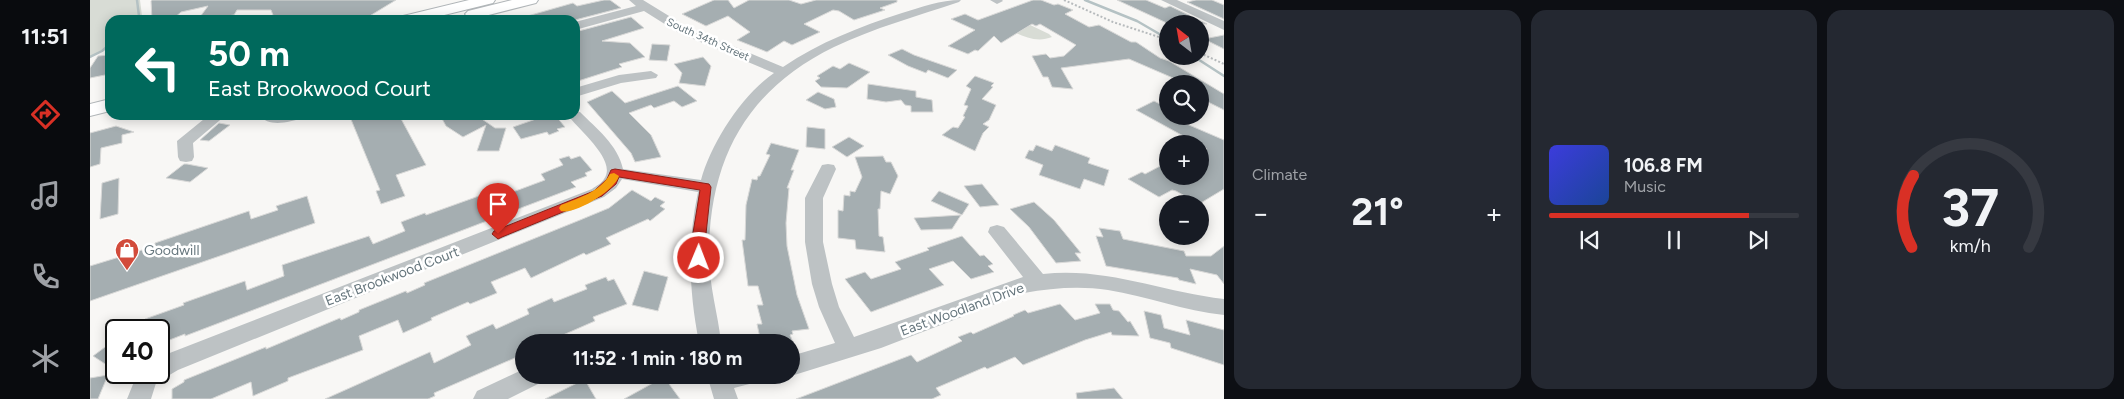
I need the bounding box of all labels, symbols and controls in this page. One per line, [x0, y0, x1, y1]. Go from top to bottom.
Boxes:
street label: South 34th Street [665, 15, 751, 63]
north arrow [1159, 15, 1209, 65]
map controls [1159, 15, 1209, 245]
text: 11:51 [21, 23, 69, 50]
text: 50 m [208, 33, 290, 75]
icon: left [125, 35, 190, 100]
text: East Brookwood Court [208, 75, 431, 102]
button: search [1159, 75, 1209, 125]
icon: directions [28, 97, 63, 132]
button: + [1159, 135, 1209, 185]
text: 106.8 FM [1624, 154, 1703, 177]
text: Climate [1252, 165, 1307, 184]
text: Music [1624, 177, 1666, 196]
text: 37 [1942, 177, 2000, 239]
icon: music [28, 178, 63, 213]
pin [477, 183, 519, 234]
text: 21° [1351, 189, 1404, 235]
icon: arrive [484, 190, 512, 218]
button: − [1159, 195, 1209, 245]
text: − [1252, 196, 1269, 230]
text: + [1485, 196, 1503, 230]
icon: previous [1576, 226, 1604, 254]
icon: pause [1660, 226, 1688, 254]
icon: next [1744, 226, 1772, 254]
position arrow [672, 231, 724, 283]
text: km/h [1950, 235, 1991, 256]
shop icon: Goodwill [114, 237, 140, 271]
place label: Goodwill [144, 242, 199, 259]
street label: East Brookwood Court [323, 243, 461, 310]
icon: phone [28, 259, 63, 294]
street label: East Woodland Drive [898, 279, 1027, 340]
speed limit sign: 40 [105, 319, 170, 384]
icon: climate [28, 341, 63, 376]
text: 11:52 · 1 min · 180 m [573, 347, 742, 370]

